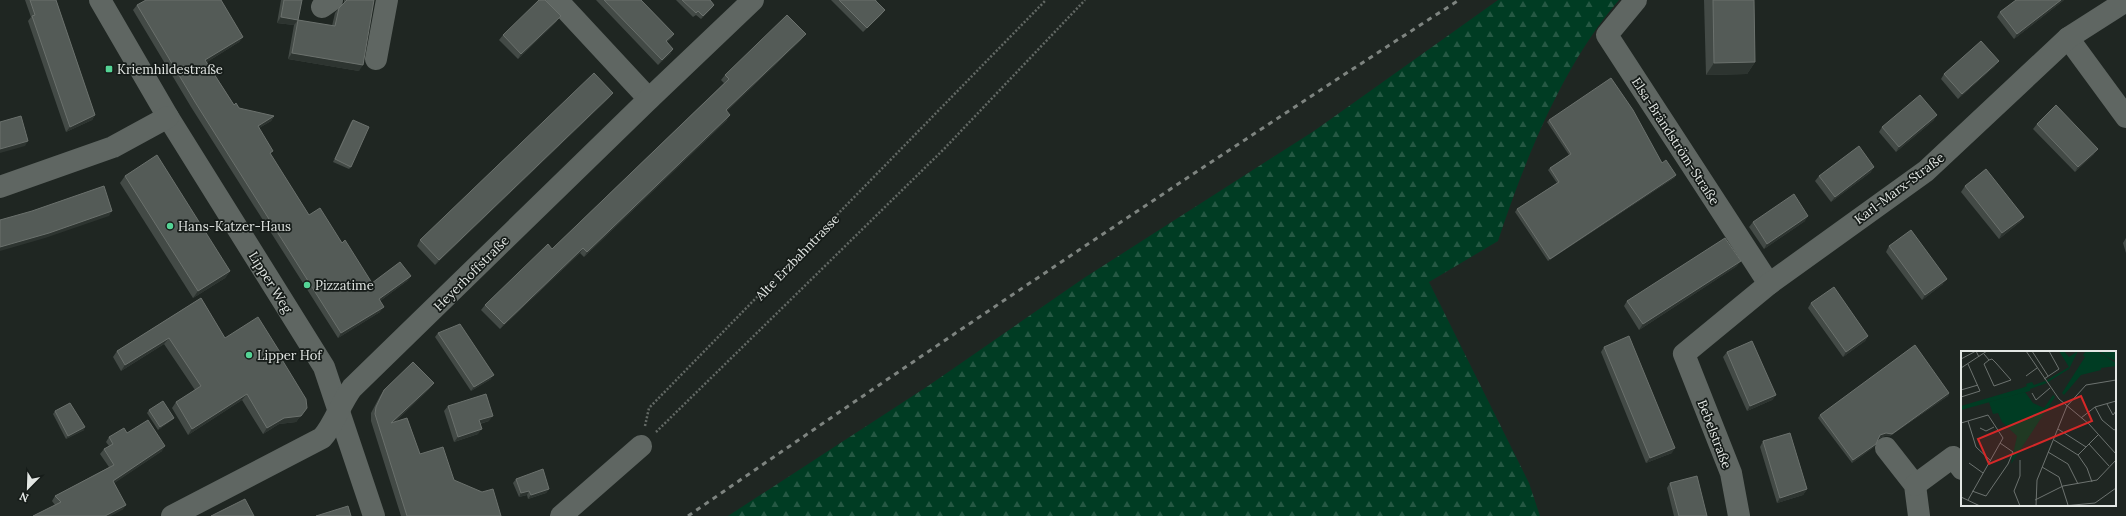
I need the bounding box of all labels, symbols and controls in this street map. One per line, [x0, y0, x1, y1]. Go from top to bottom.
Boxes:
place label: Kriemhildestraße [117, 61, 223, 78]
marker: Kriemhildestraße [104, 64, 114, 74]
street label: Elsa-Brändström-Straße [1628, 74, 1723, 208]
street label: Karl-Marx-Straße [1851, 149, 1948, 228]
street label: Alte Erzbahntrasse [751, 211, 843, 305]
place label: Hans-Katzer-Haus [178, 218, 291, 235]
marker: Hans-Katzer-Haus [165, 221, 175, 231]
street label: Heyerhoffstraße [430, 232, 513, 315]
street label: Lipper Weg [245, 248, 297, 317]
place label: Pizzatime [315, 277, 374, 294]
marker: Pizzatime [302, 280, 312, 290]
place label: Lipper Hof [257, 347, 323, 364]
marker: Lipper Hof [244, 350, 254, 360]
inset map [1961, 351, 2116, 506]
street label: Bebelstraße [1694, 397, 1735, 471]
north arrow [8, 468, 48, 508]
text: N [17, 489, 31, 505]

